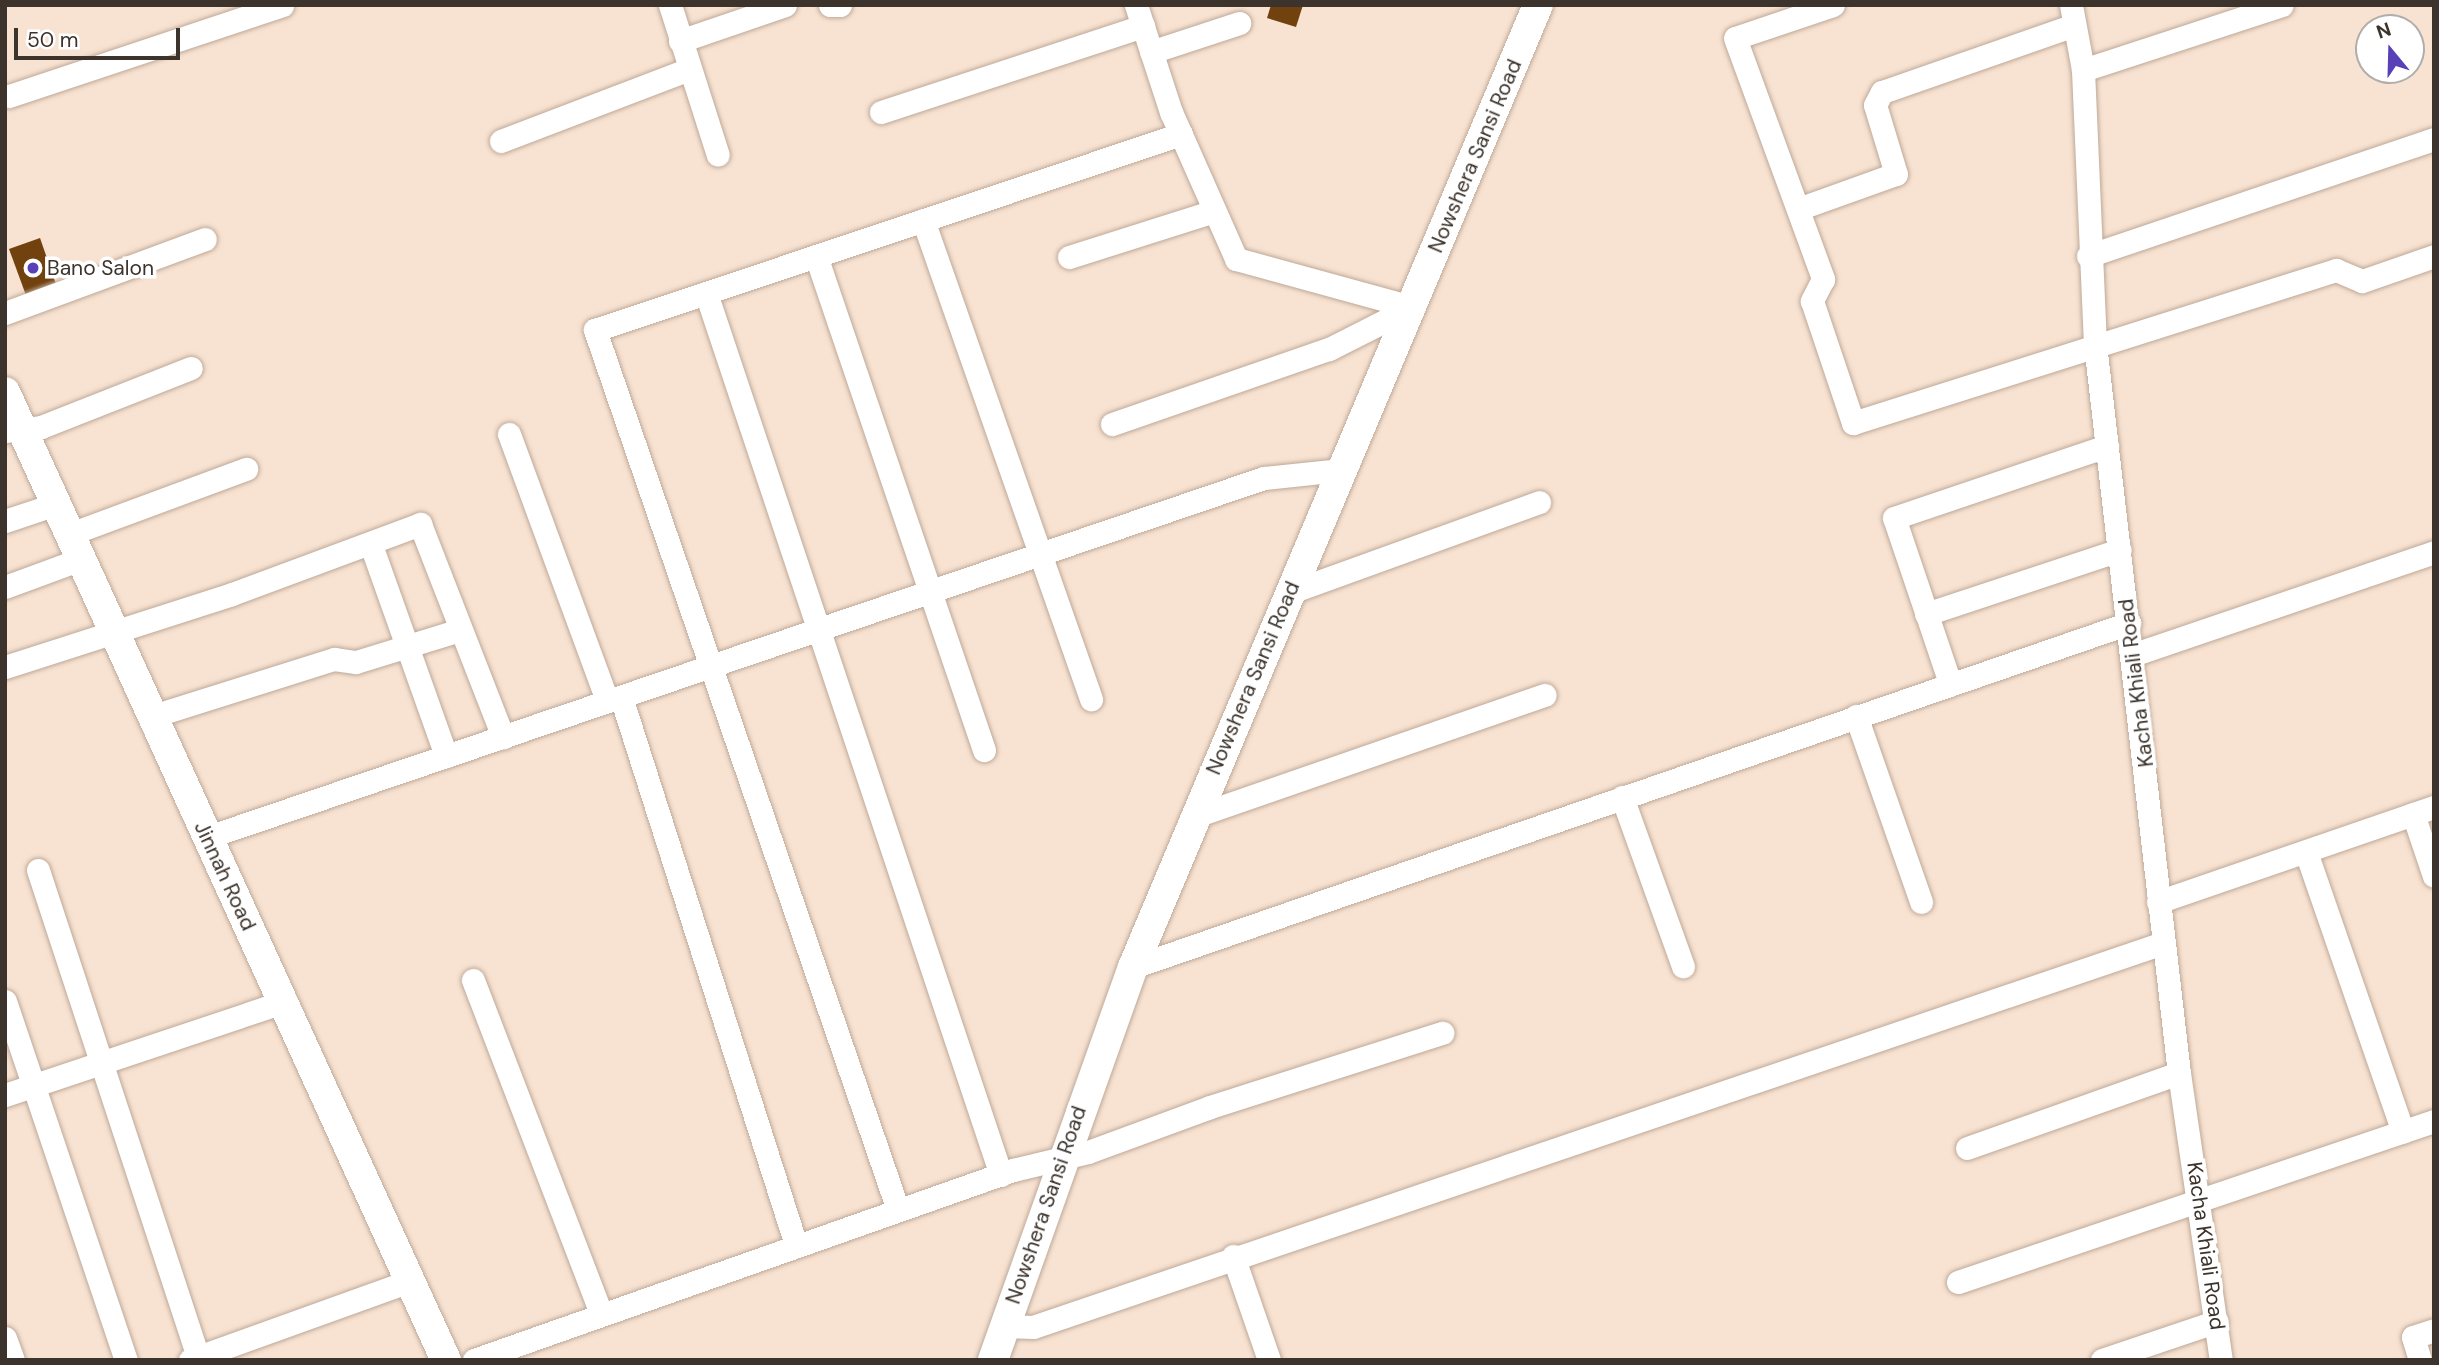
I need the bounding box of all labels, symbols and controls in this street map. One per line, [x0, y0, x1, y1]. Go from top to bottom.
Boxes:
scale bar [18, 14, 184, 58]
north arrow [2355, 14, 2425, 84]
text: N [2373, 16, 2394, 45]
text: 50 m [27, 26, 78, 54]
street label: Nowshera Sansi Road [1423, 56, 1527, 256]
place label: Bano Salon [47, 255, 154, 281]
marker: Bano Salon [25, 260, 41, 276]
street label: Nowshera Sansi Road [1201, 578, 1305, 778]
street label: Kacha Khiali Road [2113, 597, 2159, 769]
street label: Jinnah Road [189, 817, 261, 935]
street label: Nowshera Sansi Road [1000, 1103, 1092, 1307]
street label: Kacha Khiali Road [2182, 1160, 2230, 1332]

